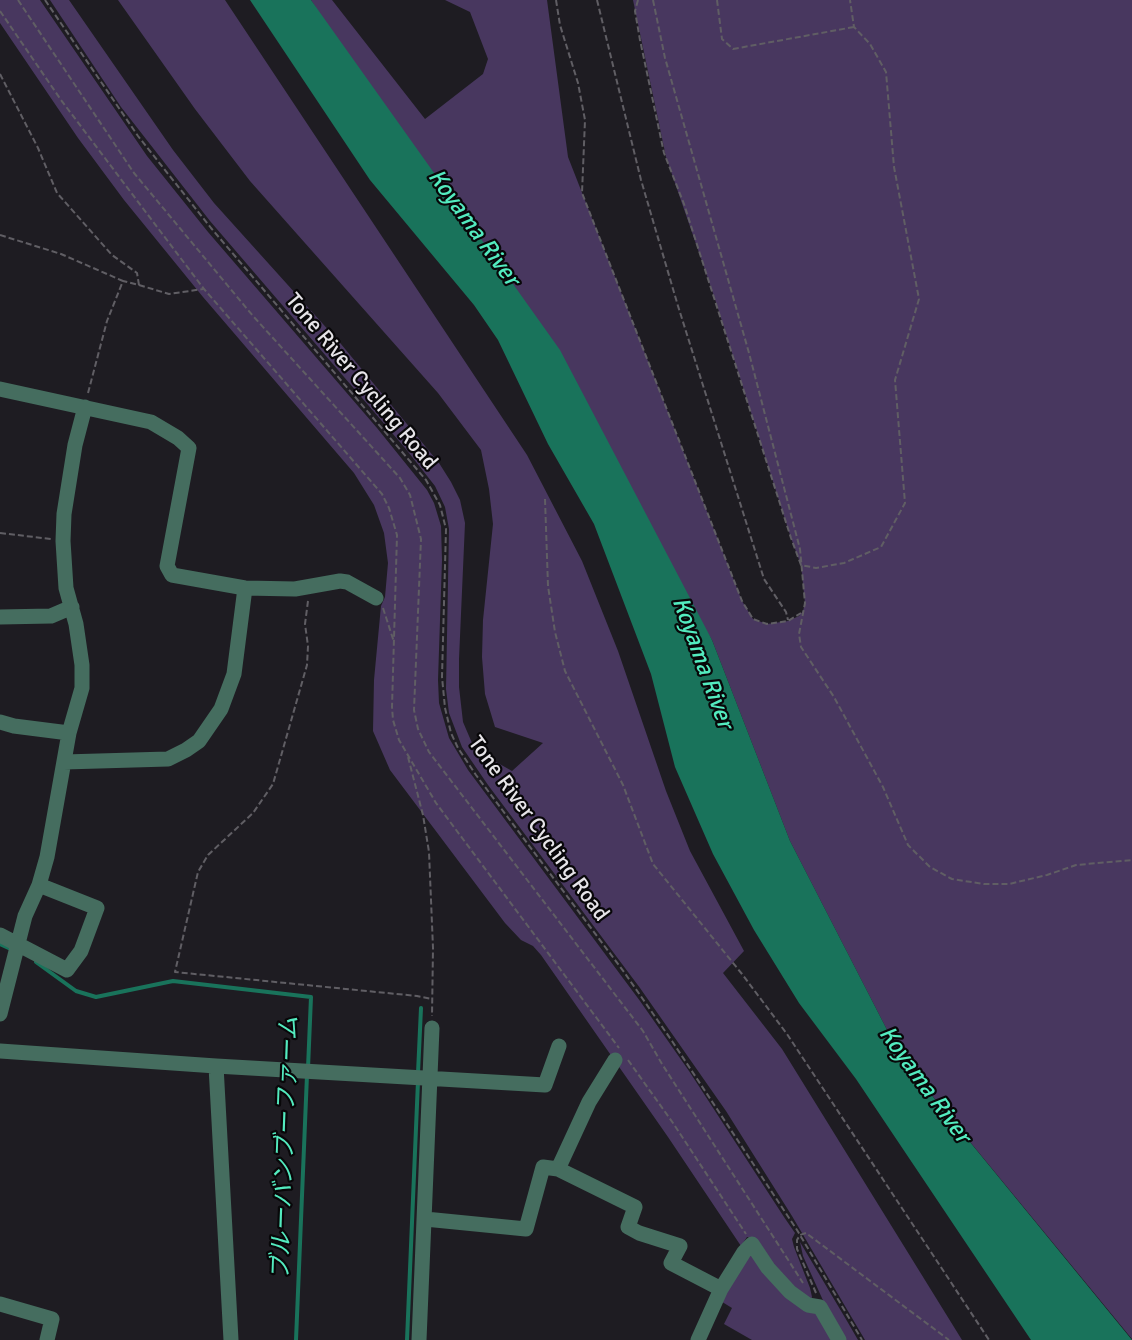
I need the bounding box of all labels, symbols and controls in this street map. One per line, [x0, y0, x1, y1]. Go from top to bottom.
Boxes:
water label: Koyama River [421, 164, 525, 292]
street label: Tone River Cycling Road [279, 288, 443, 476]
water label: Koyama River [665, 593, 739, 733]
street label: Tone River Cycling Road [462, 731, 614, 927]
water label: ブルーバンブーファーム [267, 1016, 305, 1280]
water label: Koyama River [872, 1021, 976, 1149]

